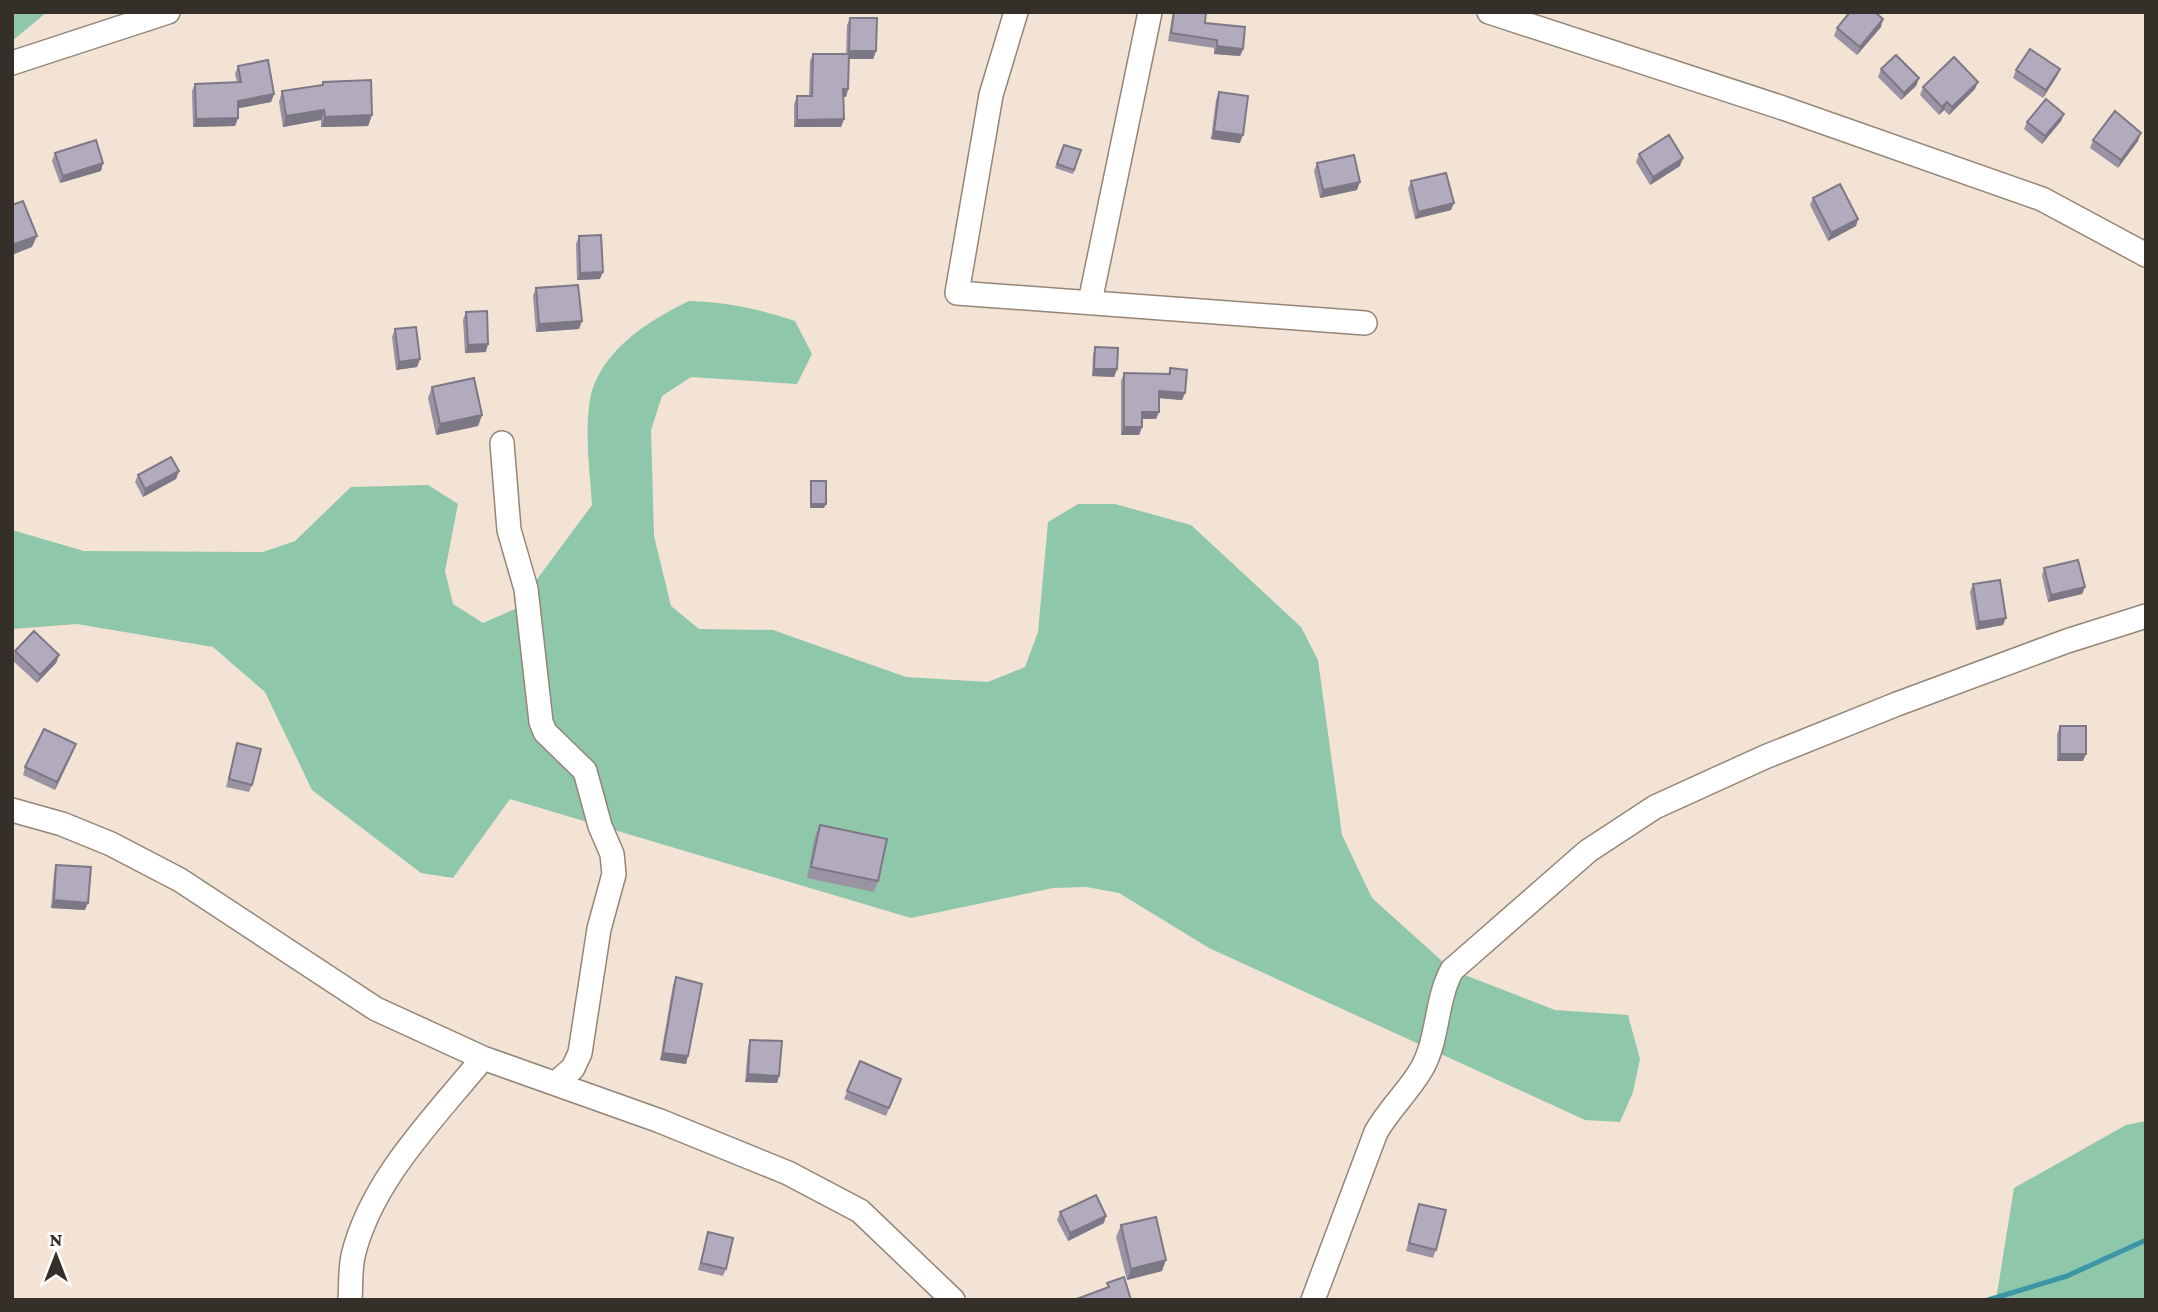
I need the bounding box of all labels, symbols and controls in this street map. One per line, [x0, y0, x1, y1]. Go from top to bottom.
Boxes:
north arrow [21, 1221, 91, 1291]
text: N [50, 1229, 63, 1250]

